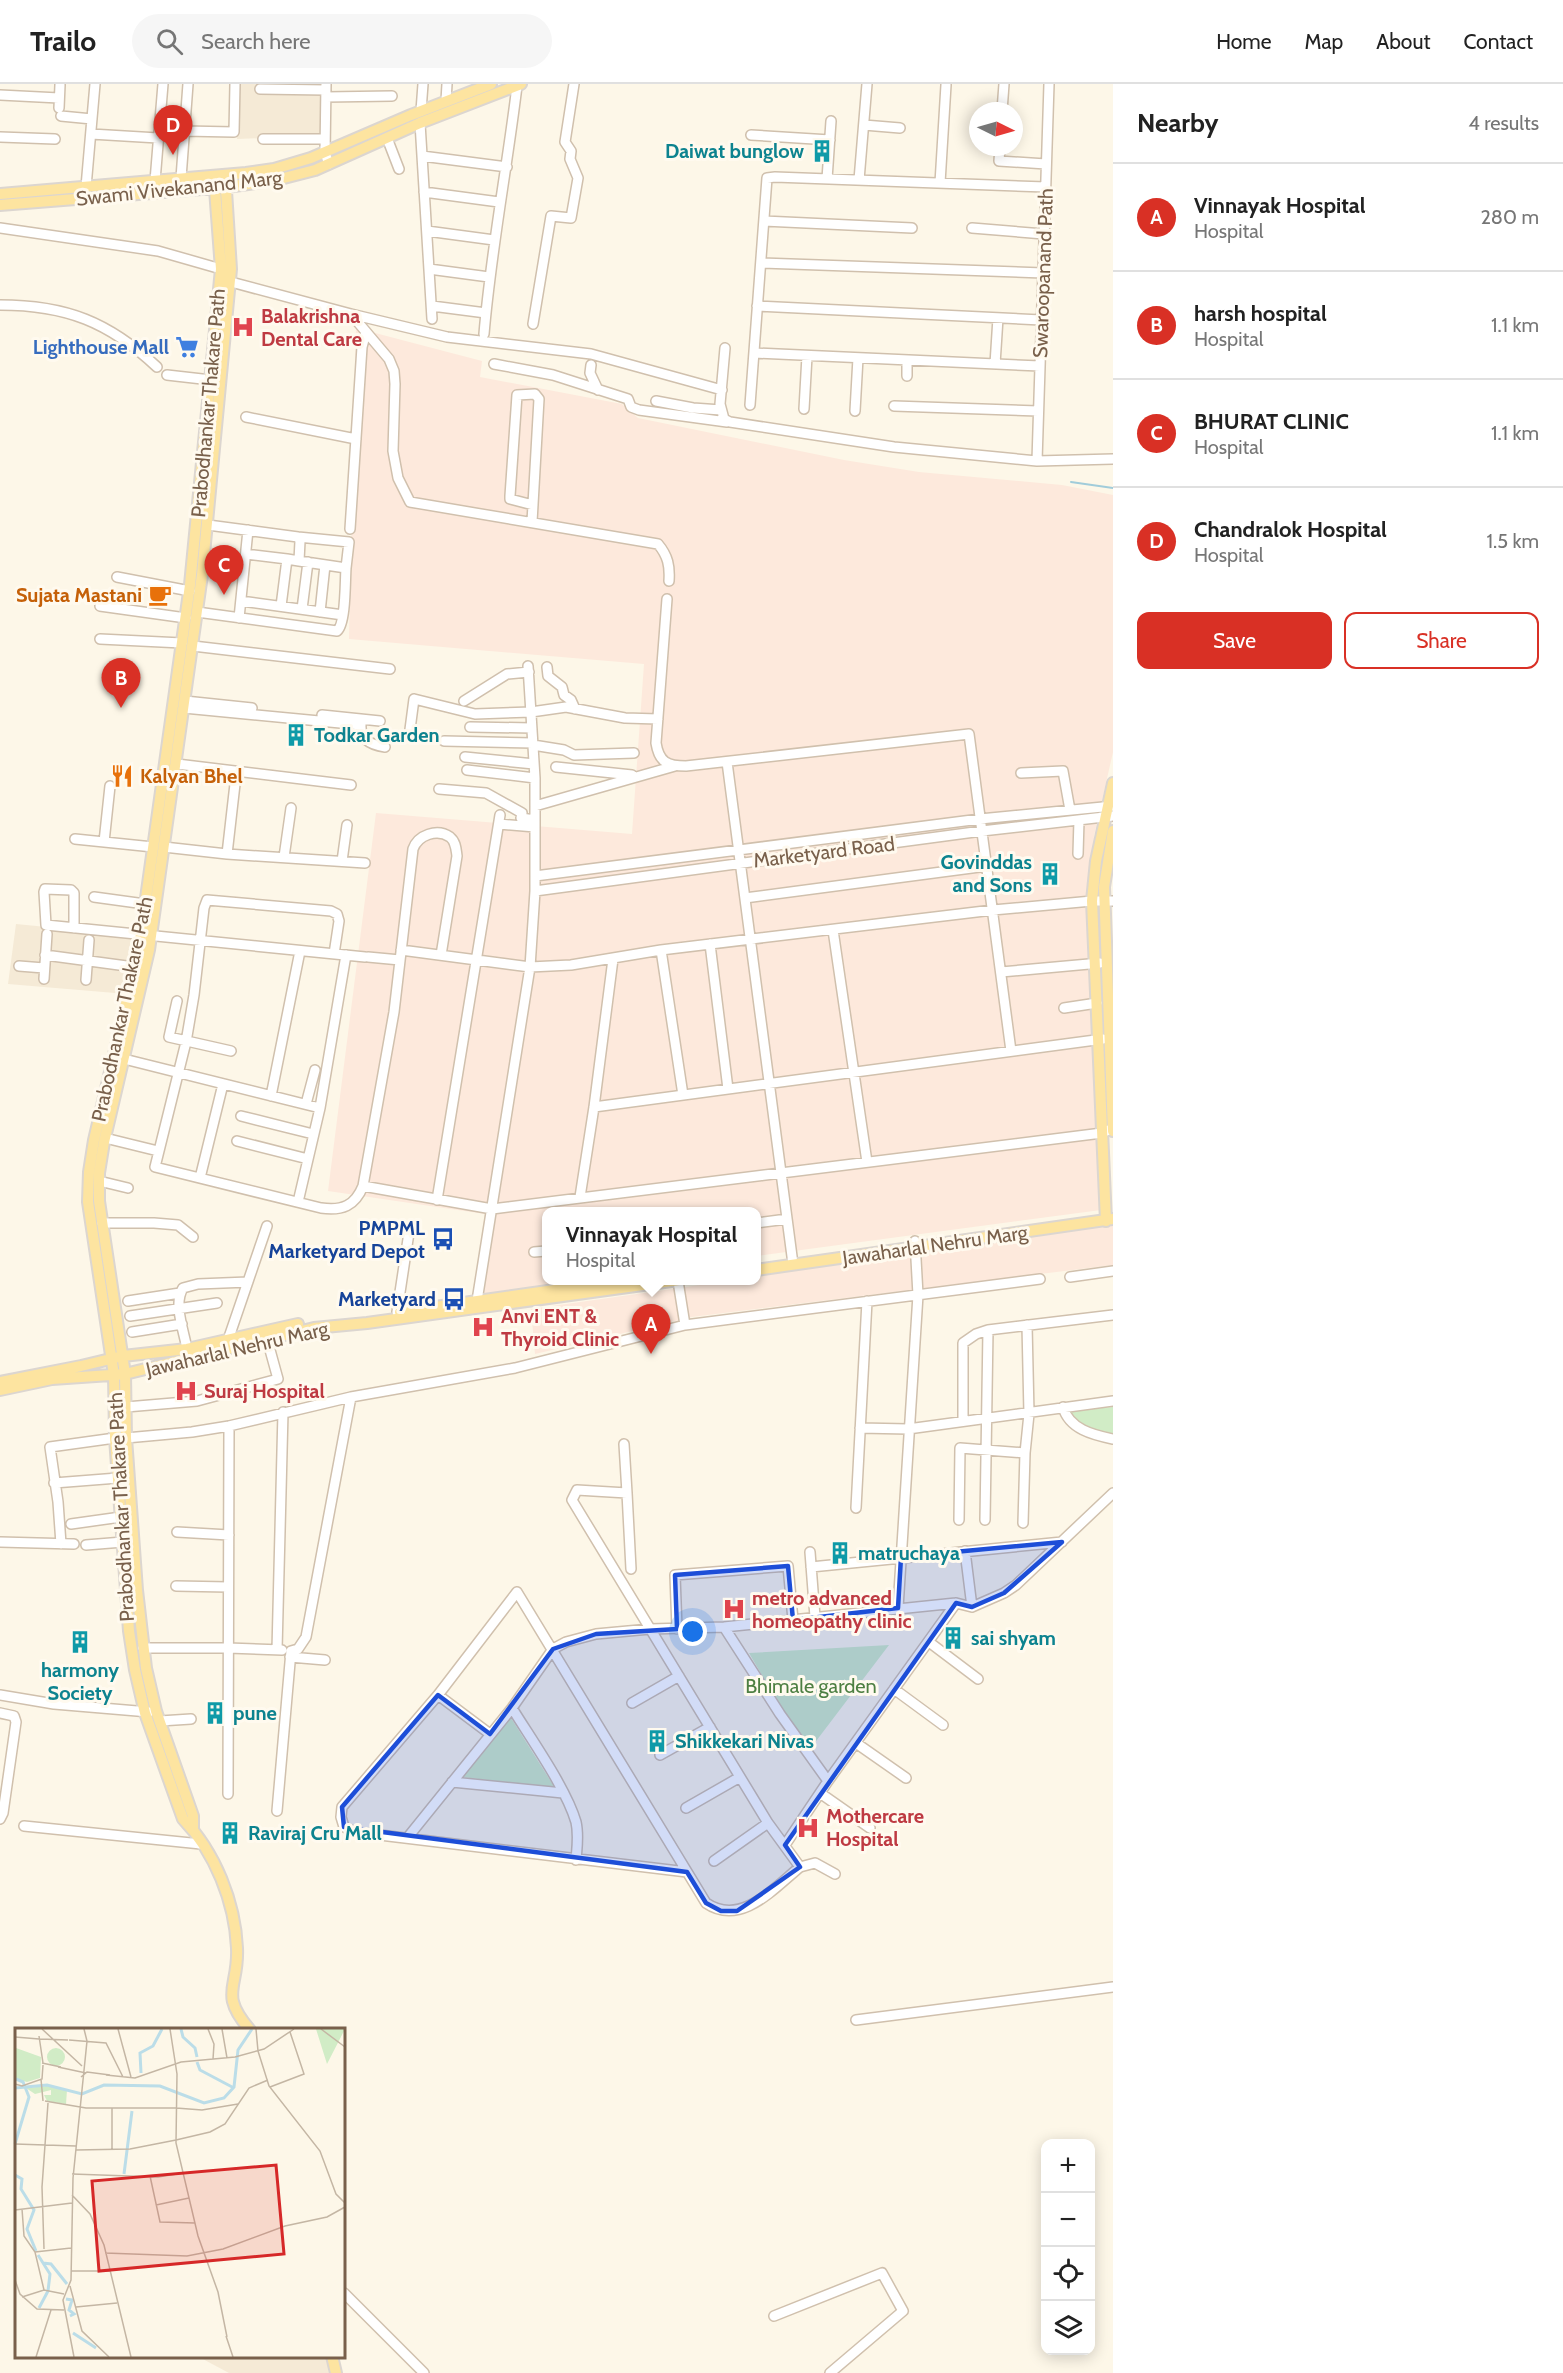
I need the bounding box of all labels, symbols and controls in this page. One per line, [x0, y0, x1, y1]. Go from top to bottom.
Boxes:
search box [132, 14, 552, 68]
text: Trailo [30, 24, 96, 58]
icon: search [153, 25, 186, 58]
text: Search here [201, 28, 310, 55]
text: Home [1216, 29, 1272, 54]
text: Map [1305, 29, 1343, 54]
text: About [1376, 29, 1430, 54]
text: Contact [1463, 29, 1533, 54]
north arrow [969, 102, 1023, 156]
pin: D [154, 106, 192, 155]
text: Nearby [1137, 107, 1218, 139]
text: 4 results [1468, 111, 1539, 135]
building icon: Daiwat bunglow [809, 138, 835, 164]
place label: Daiwat bunglow [665, 139, 804, 163]
street label: Swami Vivekanand Marg [75, 165, 284, 211]
street label: Swaroopanand Path [1028, 188, 1058, 358]
text: Vinnayak Hospital [1194, 192, 1366, 219]
text: A [1150, 205, 1163, 229]
text: 280 m [1480, 205, 1539, 229]
text: Hospital [1194, 219, 1264, 243]
street label: Prabodhankar Thakare Path [186, 288, 230, 518]
text: harsh hospital [1194, 300, 1327, 327]
place label: Balakrishna Dental Care [261, 304, 362, 351]
text: B [1150, 313, 1163, 337]
text: 1.1 km [1491, 313, 1539, 337]
hospital icon: Balakrishna Dental Care [230, 314, 256, 340]
text: Hospital [1194, 327, 1264, 351]
supermarket icon: Lighthouse Mall [174, 334, 200, 360]
place label: Lighthouse Mall [33, 335, 169, 359]
text: BHURAT CLINIC [1194, 408, 1349, 435]
text: C [1150, 421, 1163, 445]
text: 1.1 km [1491, 421, 1539, 445]
text: Hospital [1194, 435, 1264, 459]
text: Chandralok Hospital [1194, 516, 1387, 543]
text: D [1149, 529, 1164, 553]
text: 1.5 km [1487, 529, 1539, 553]
text: Hospital [1194, 543, 1264, 567]
pin: C [204, 546, 244, 595]
cafe icon: Sujata Mastani [147, 582, 173, 608]
place label: Sujata Mastani [16, 583, 142, 607]
button: Save [1137, 612, 1332, 669]
button: Share [1344, 612, 1539, 669]
pin: B [102, 658, 140, 708]
building icon: Todkar Garden [283, 722, 309, 748]
place label: Todkar Garden [314, 723, 440, 747]
restaurant icon: Kalyan Bhel [109, 763, 135, 789]
place label: Kalyan Bhel [140, 764, 243, 788]
street label: Marketyard Road [752, 831, 896, 873]
place label: Govinddas and Sons [941, 850, 1032, 897]
building icon: Govinddas and Sons [1037, 861, 1063, 887]
street label: Prabodhankar Thakare Path [86, 894, 158, 1124]
popup [542, 1207, 761, 1285]
place label: PMPML Marketyard Depot [268, 1216, 425, 1263]
street label: Jawaharlal Nehru Marg [840, 1220, 1030, 1270]
text: Vinnayak Hospital [566, 1221, 737, 1248]
bus stop icon: PMPML Marketyard Depot [430, 1226, 456, 1252]
text: Hospital [566, 1248, 635, 1272]
bus stop icon: Marketyard [441, 1286, 467, 1312]
place label: Marketyard [338, 1287, 436, 1311]
place label: Anvi ENT & Thyroid Clinic [501, 1304, 619, 1351]
pin: A [632, 1304, 670, 1354]
hospital icon: Anvi ENT & Thyroid Clinic [470, 1314, 496, 1340]
street label: Jawaharlal Nehru Marg [142, 1316, 332, 1382]
hospital icon: Suraj Hospital [173, 1378, 199, 1404]
place label: Suraj Hospital [204, 1379, 325, 1403]
street label: Prabodhankar Thakare Path [103, 1392, 139, 1622]
building icon: matruchaya [827, 1540, 853, 1566]
place label: matruchaya [858, 1541, 960, 1565]
place label: metro advanced homeopathy clinic [752, 1586, 912, 1633]
hospital icon: metro advanced homeopathy clinic [721, 1596, 747, 1622]
your location [678, 1617, 707, 1646]
building icon: sai shyam [940, 1625, 966, 1651]
place label: sai shyam [971, 1626, 1056, 1650]
building icon: harmony Society [67, 1629, 93, 1655]
place label: harmony Society [41, 1658, 119, 1705]
park label: Bhimale garden [745, 1674, 877, 1698]
building icon: pune [202, 1700, 228, 1726]
place label: pune [233, 1701, 277, 1725]
building icon: Shikkekari Nivas [644, 1728, 670, 1754]
place label: Shikkekari Nivas [675, 1729, 814, 1753]
place label: Mothercare Hospital [826, 1804, 924, 1851]
hospital icon: Mothercare Hospital [795, 1815, 821, 1841]
building icon: Raviraj Cru Mall [217, 1820, 243, 1846]
place label: Raviraj Cru Mall [248, 1821, 382, 1845]
inset map [15, 2028, 345, 2358]
map controls [1041, 2139, 1095, 2355]
button: + [1041, 2139, 1095, 2193]
button: − [1041, 2193, 1095, 2247]
button: locate [1041, 2247, 1095, 2301]
button: layers [1041, 2301, 1095, 2355]

